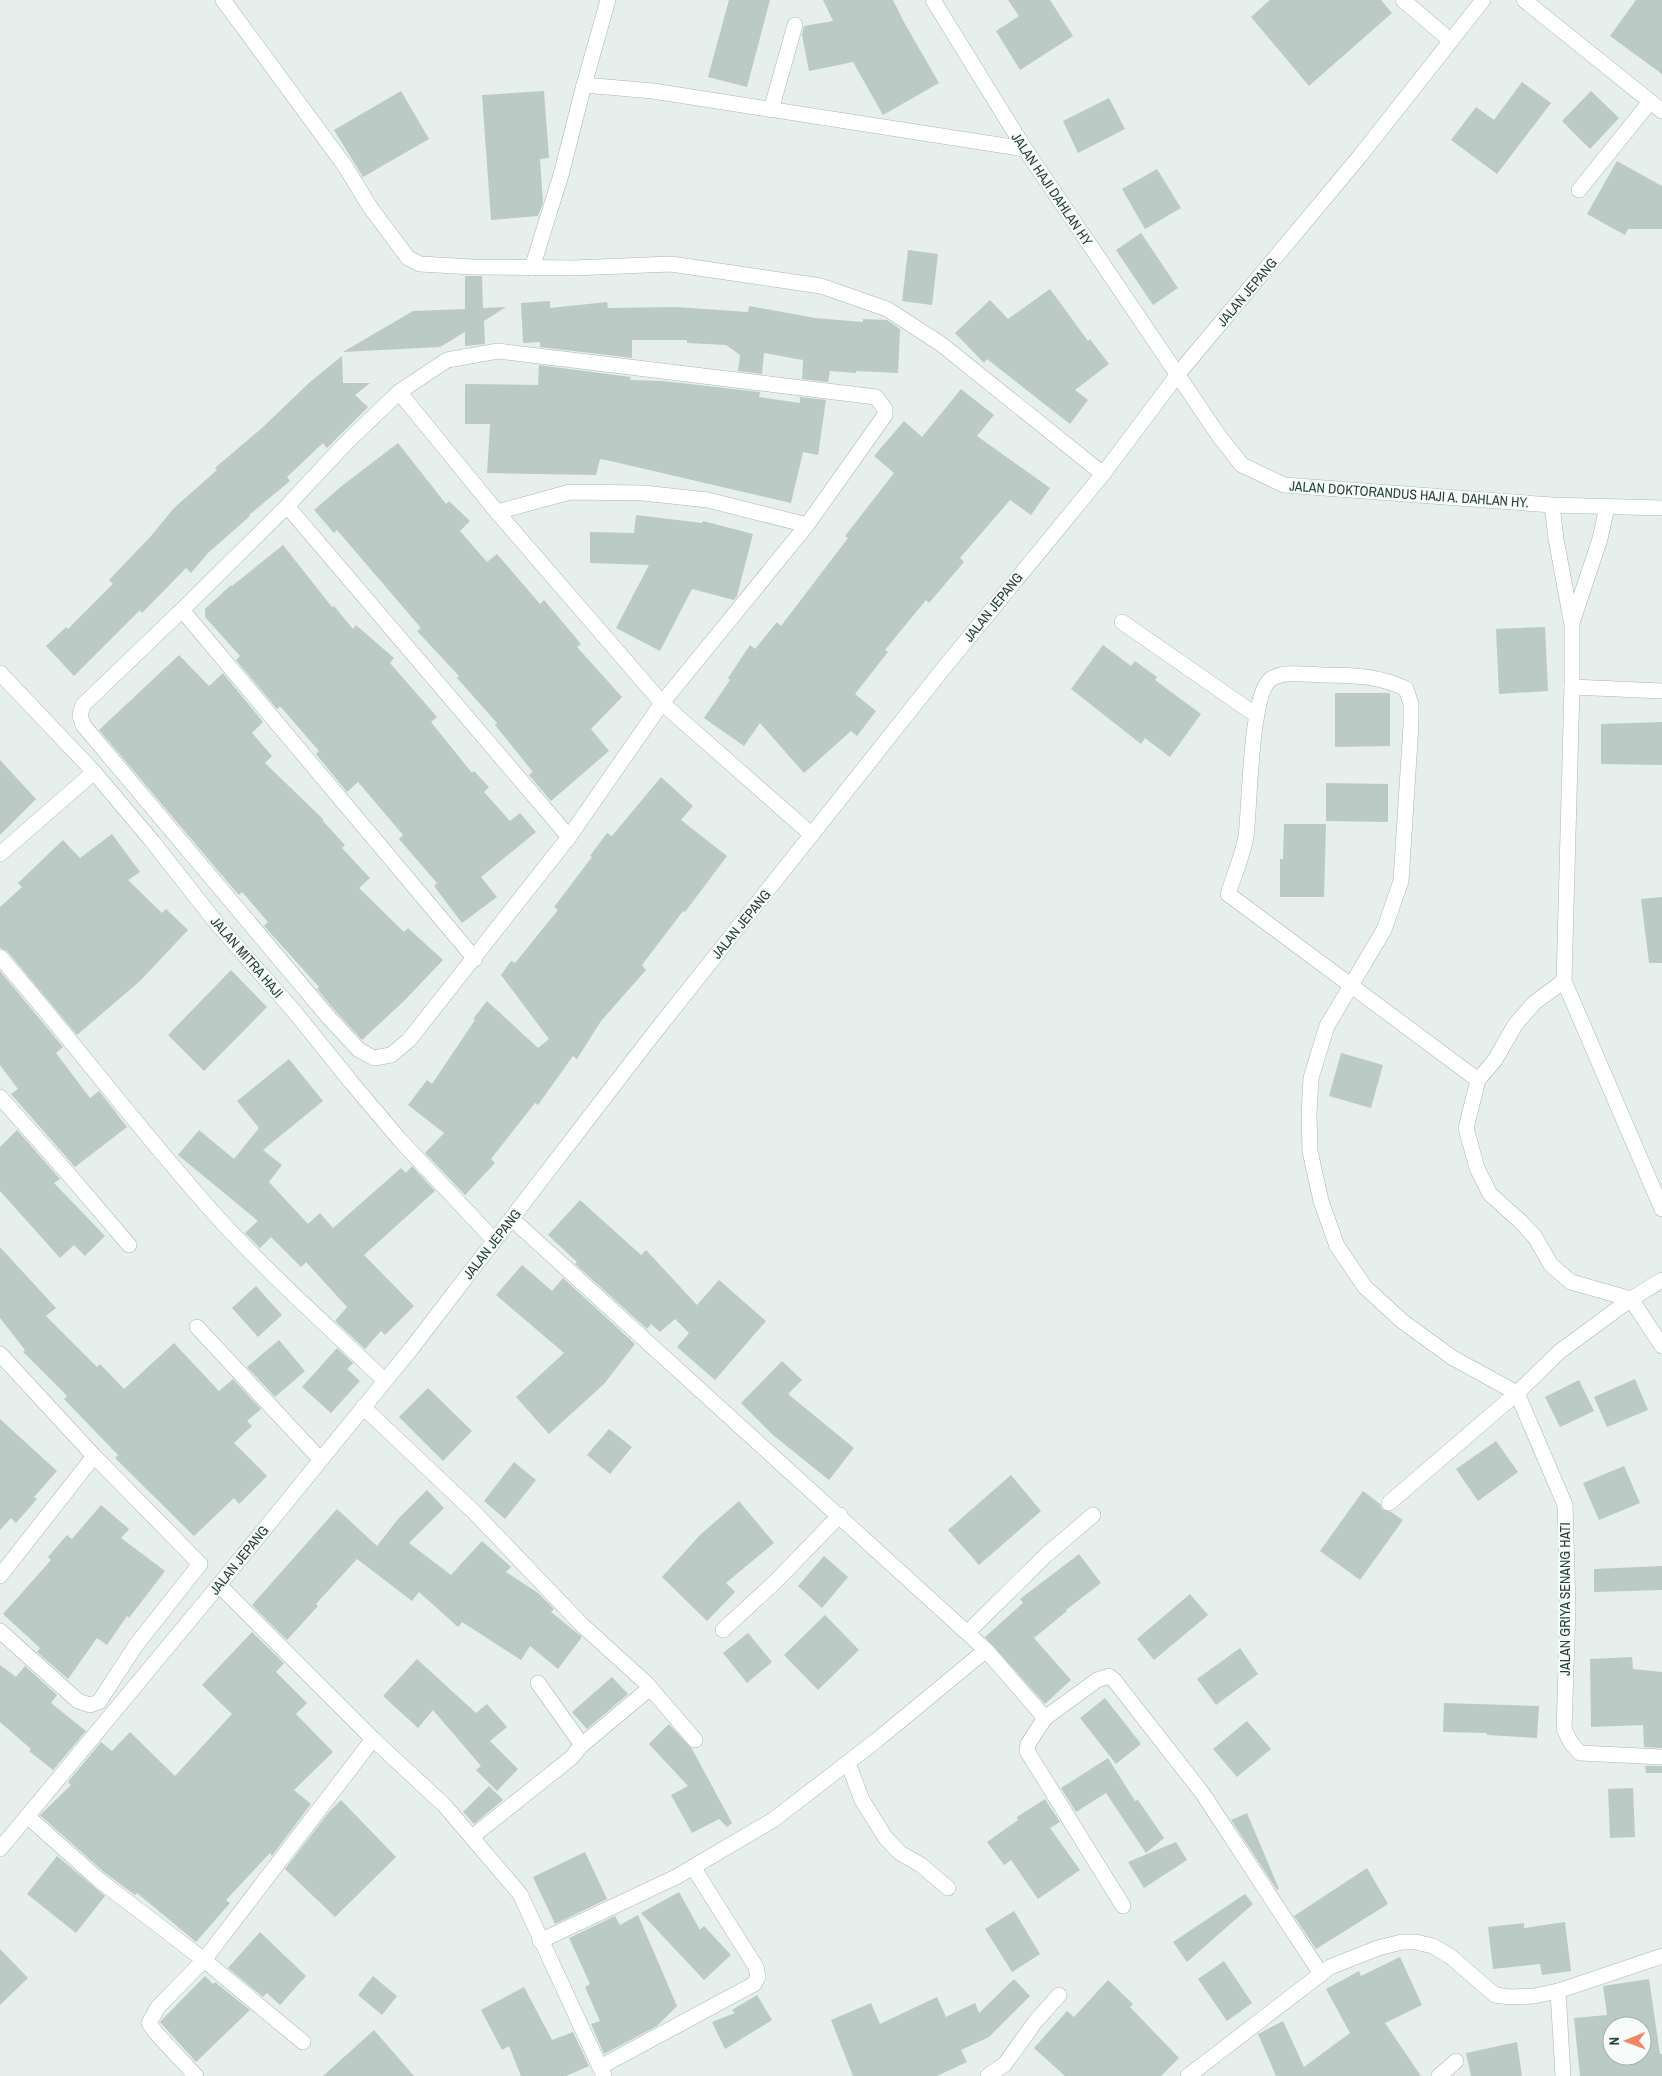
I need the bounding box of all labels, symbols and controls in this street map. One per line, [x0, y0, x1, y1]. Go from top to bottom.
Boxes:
street label: JALAN HAJI DAHLAN HY [1007, 129, 1097, 249]
street label: JALAN JEPANG [1213, 254, 1281, 330]
street label: JALAN DOKTORANDUS HAJI A. DAHLAN HY. [1289, 477, 1529, 511]
street label: JALAN JEPANG [960, 569, 1026, 645]
street label: JALAN JEPANG [708, 886, 774, 962]
street label: JALAN MITRA HAJI [207, 913, 287, 1001]
street label: JALAN JEPANG [459, 1205, 525, 1283]
street label: JALAN JEPANG [206, 1522, 272, 1598]
street label: JALAN GRIYA SENANG HATI [1556, 1522, 1574, 1676]
north arrow [1602, 2016, 1652, 2066]
text: N [1605, 2037, 1623, 2046]

